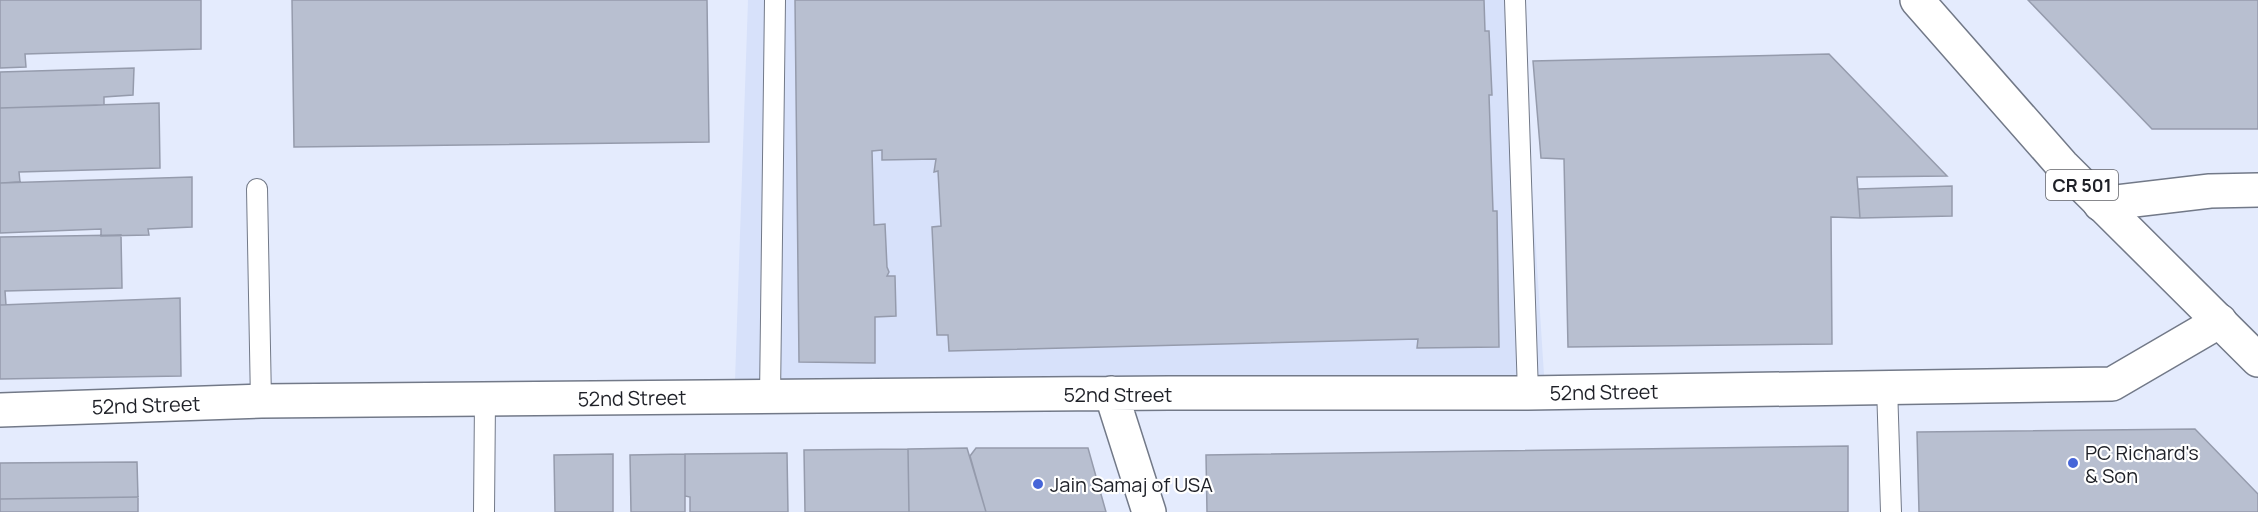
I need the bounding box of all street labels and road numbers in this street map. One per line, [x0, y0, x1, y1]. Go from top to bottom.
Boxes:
road number: CR 501 [2046, 170, 2118, 200]
street label: 52nd Street [1549, 378, 1659, 406]
street label: 52nd Street [1064, 381, 1172, 408]
street label: 52nd Street [577, 384, 687, 412]
street label: 52nd Street [91, 390, 201, 420]

